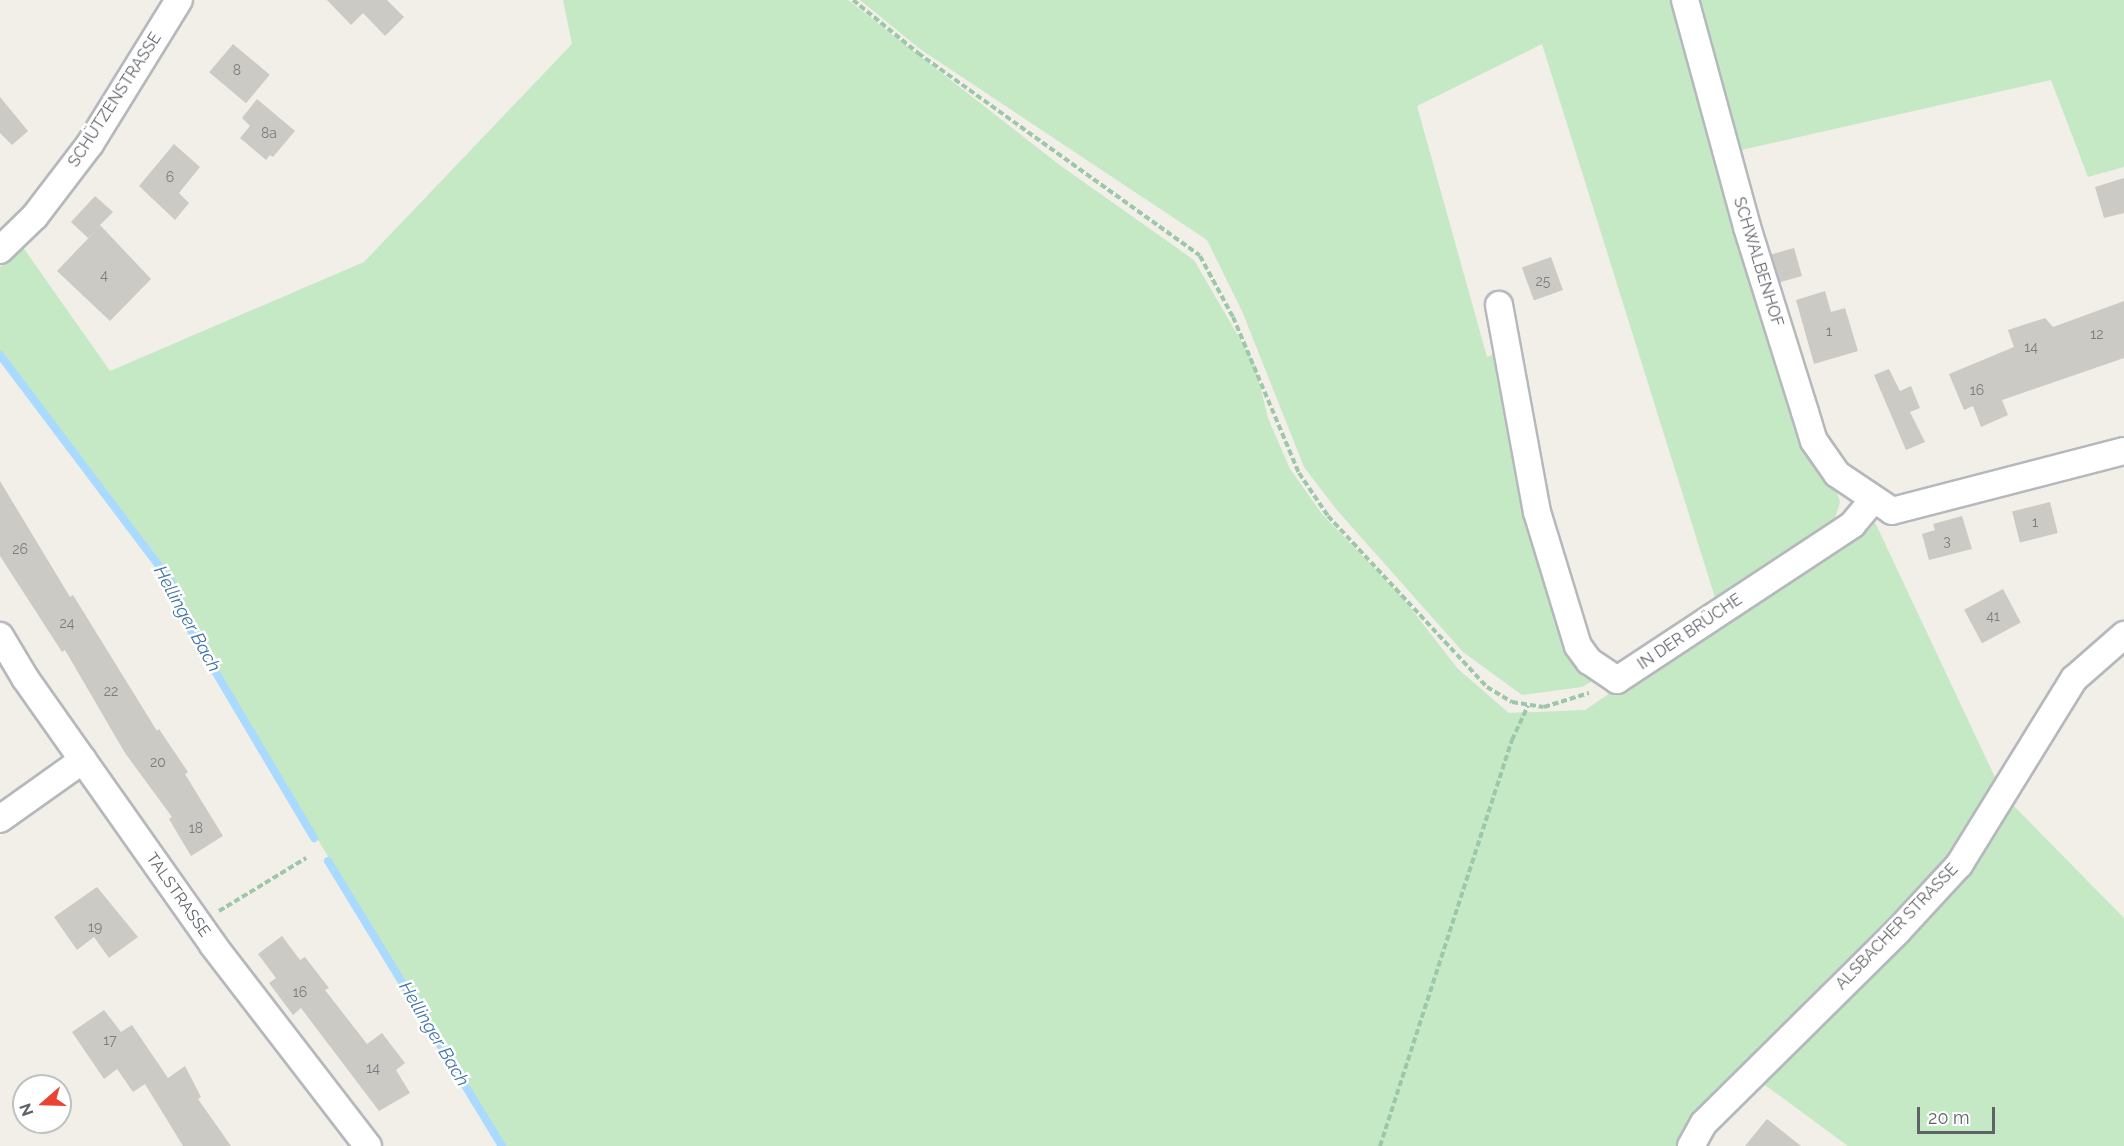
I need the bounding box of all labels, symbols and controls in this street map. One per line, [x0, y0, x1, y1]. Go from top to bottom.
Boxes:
street label: SCHÜTZENSTRASSE [64, 29, 166, 171]
house number: 8 [233, 62, 241, 78]
house number: 8a [261, 125, 277, 141]
house number: 6 [166, 169, 174, 185]
street label: SCHWALBENHOF [1729, 195, 1787, 329]
house number: 4 [100, 267, 108, 283]
house number: 25 [1536, 273, 1550, 289]
house number: 1 [1826, 323, 1832, 339]
house number: 12 [2090, 326, 2104, 342]
house number: 14 [2024, 339, 2038, 355]
house number: 16 [1970, 382, 1984, 398]
house number: 1 [2032, 514, 2038, 530]
house number: 3 [1943, 533, 1951, 549]
house number: 26 [12, 541, 28, 557]
water label: Hellinger Bach [149, 562, 225, 676]
street label: IN DER BRÜCHE [1634, 590, 1746, 674]
house number: 41 [1986, 608, 2000, 624]
house number: 24 [60, 615, 74, 631]
house number: 22 [104, 683, 118, 699]
house number: 20 [150, 754, 166, 770]
house number: 18 [189, 820, 203, 836]
street label: TALSTRASSE [142, 849, 214, 941]
street label: ALSBACHER STRASSE [1832, 860, 1962, 994]
house number: 19 [88, 919, 102, 935]
water label: Hellinger Bach [394, 978, 474, 1090]
house number: 16 [293, 984, 307, 1000]
house number: 17 [103, 1032, 117, 1048]
house number: 14 [366, 1060, 380, 1076]
north arrow [12, 1074, 72, 1134]
scale bar [1920, 1095, 1998, 1133]
text: N [15, 1101, 38, 1119]
text: 20 m [1928, 1107, 1970, 1128]

